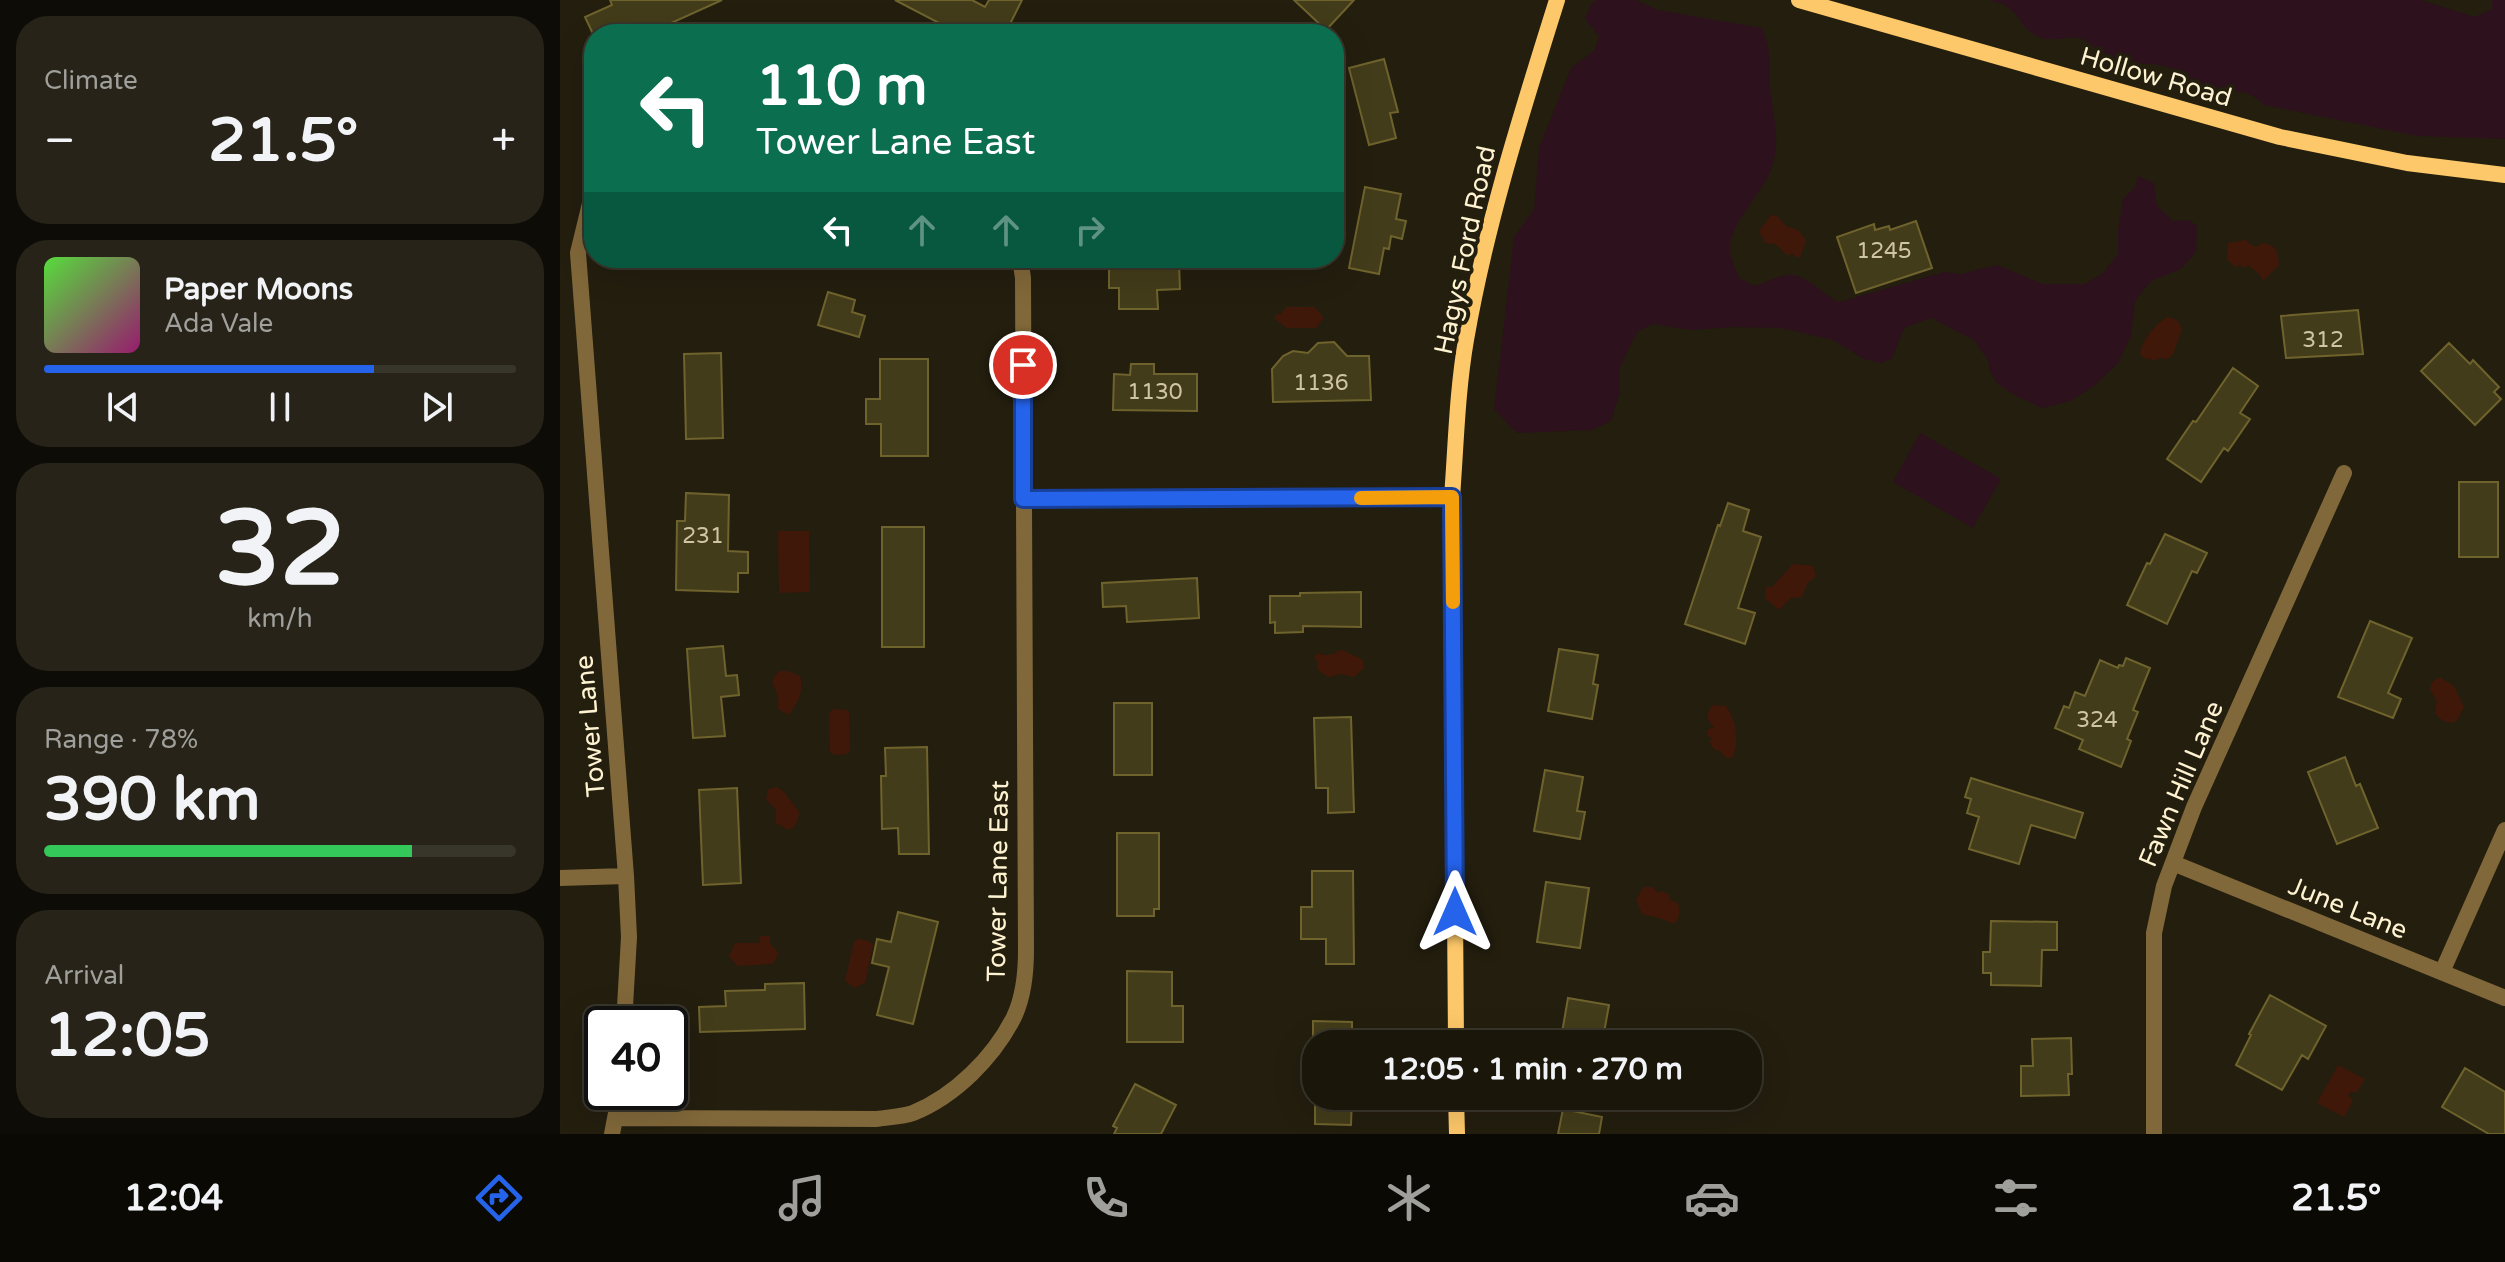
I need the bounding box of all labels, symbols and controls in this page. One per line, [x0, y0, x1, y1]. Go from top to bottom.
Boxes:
street label: Hollow Road [2077, 41, 2235, 113]
text: 110 m [756, 53, 927, 120]
icon: left [624, 56, 728, 160]
text: Climate [44, 65, 138, 96]
text: 21.5° [208, 105, 358, 177]
text: − [44, 115, 75, 168]
text: + [491, 115, 516, 168]
text: Tower Lane East [756, 121, 1036, 164]
street label: Hagys Ford Road [1428, 143, 1502, 357]
icon: left [816, 208, 860, 252]
icon: ahead [900, 208, 944, 252]
icon: ahead [984, 208, 1028, 252]
icon: right [1068, 208, 1112, 252]
house number: 1245 [1856, 238, 1912, 264]
text: Paper Moons [164, 271, 353, 308]
text: Ada Vale [164, 308, 273, 339]
house number: 312 [2302, 327, 2344, 353]
pin [989, 331, 1057, 399]
icon: arrive [1001, 343, 1045, 387]
house number: 1136 [1293, 370, 1349, 396]
house number: 1130 [1127, 379, 1183, 405]
icon: previous [101, 385, 145, 429]
icon: pause [258, 385, 302, 429]
icon: next [415, 385, 459, 429]
text: 32 [215, 488, 345, 613]
house number: 231 [682, 523, 724, 549]
text: km/h [247, 603, 313, 634]
street label: Tower Lane [568, 654, 612, 798]
street label: Fawn Hill Lane [2132, 696, 2230, 872]
house number: 324 [2076, 707, 2118, 733]
text: Range · 78% [44, 724, 198, 755]
text: 390 km [44, 764, 260, 836]
street label: Tower Lane East [981, 780, 1015, 982]
position arrow [1413, 870, 1497, 954]
street label: June Lane [2284, 870, 2412, 946]
text: Arrival [44, 960, 124, 991]
text: 12:05 [44, 1000, 210, 1072]
speed limit sign: 40 [584, 1006, 688, 1110]
text: 12:05 · 1 min · 270 m [1381, 1051, 1683, 1088]
icon: directions [471, 1170, 527, 1226]
icon: music [774, 1170, 830, 1226]
icon: phone [1078, 1170, 1134, 1226]
icon: climate [1381, 1170, 1437, 1226]
icon: car [1684, 1170, 1740, 1226]
icon: filters [1988, 1170, 2044, 1226]
text: 12:04 [124, 1177, 223, 1220]
text: 21.5° [2291, 1177, 2381, 1220]

